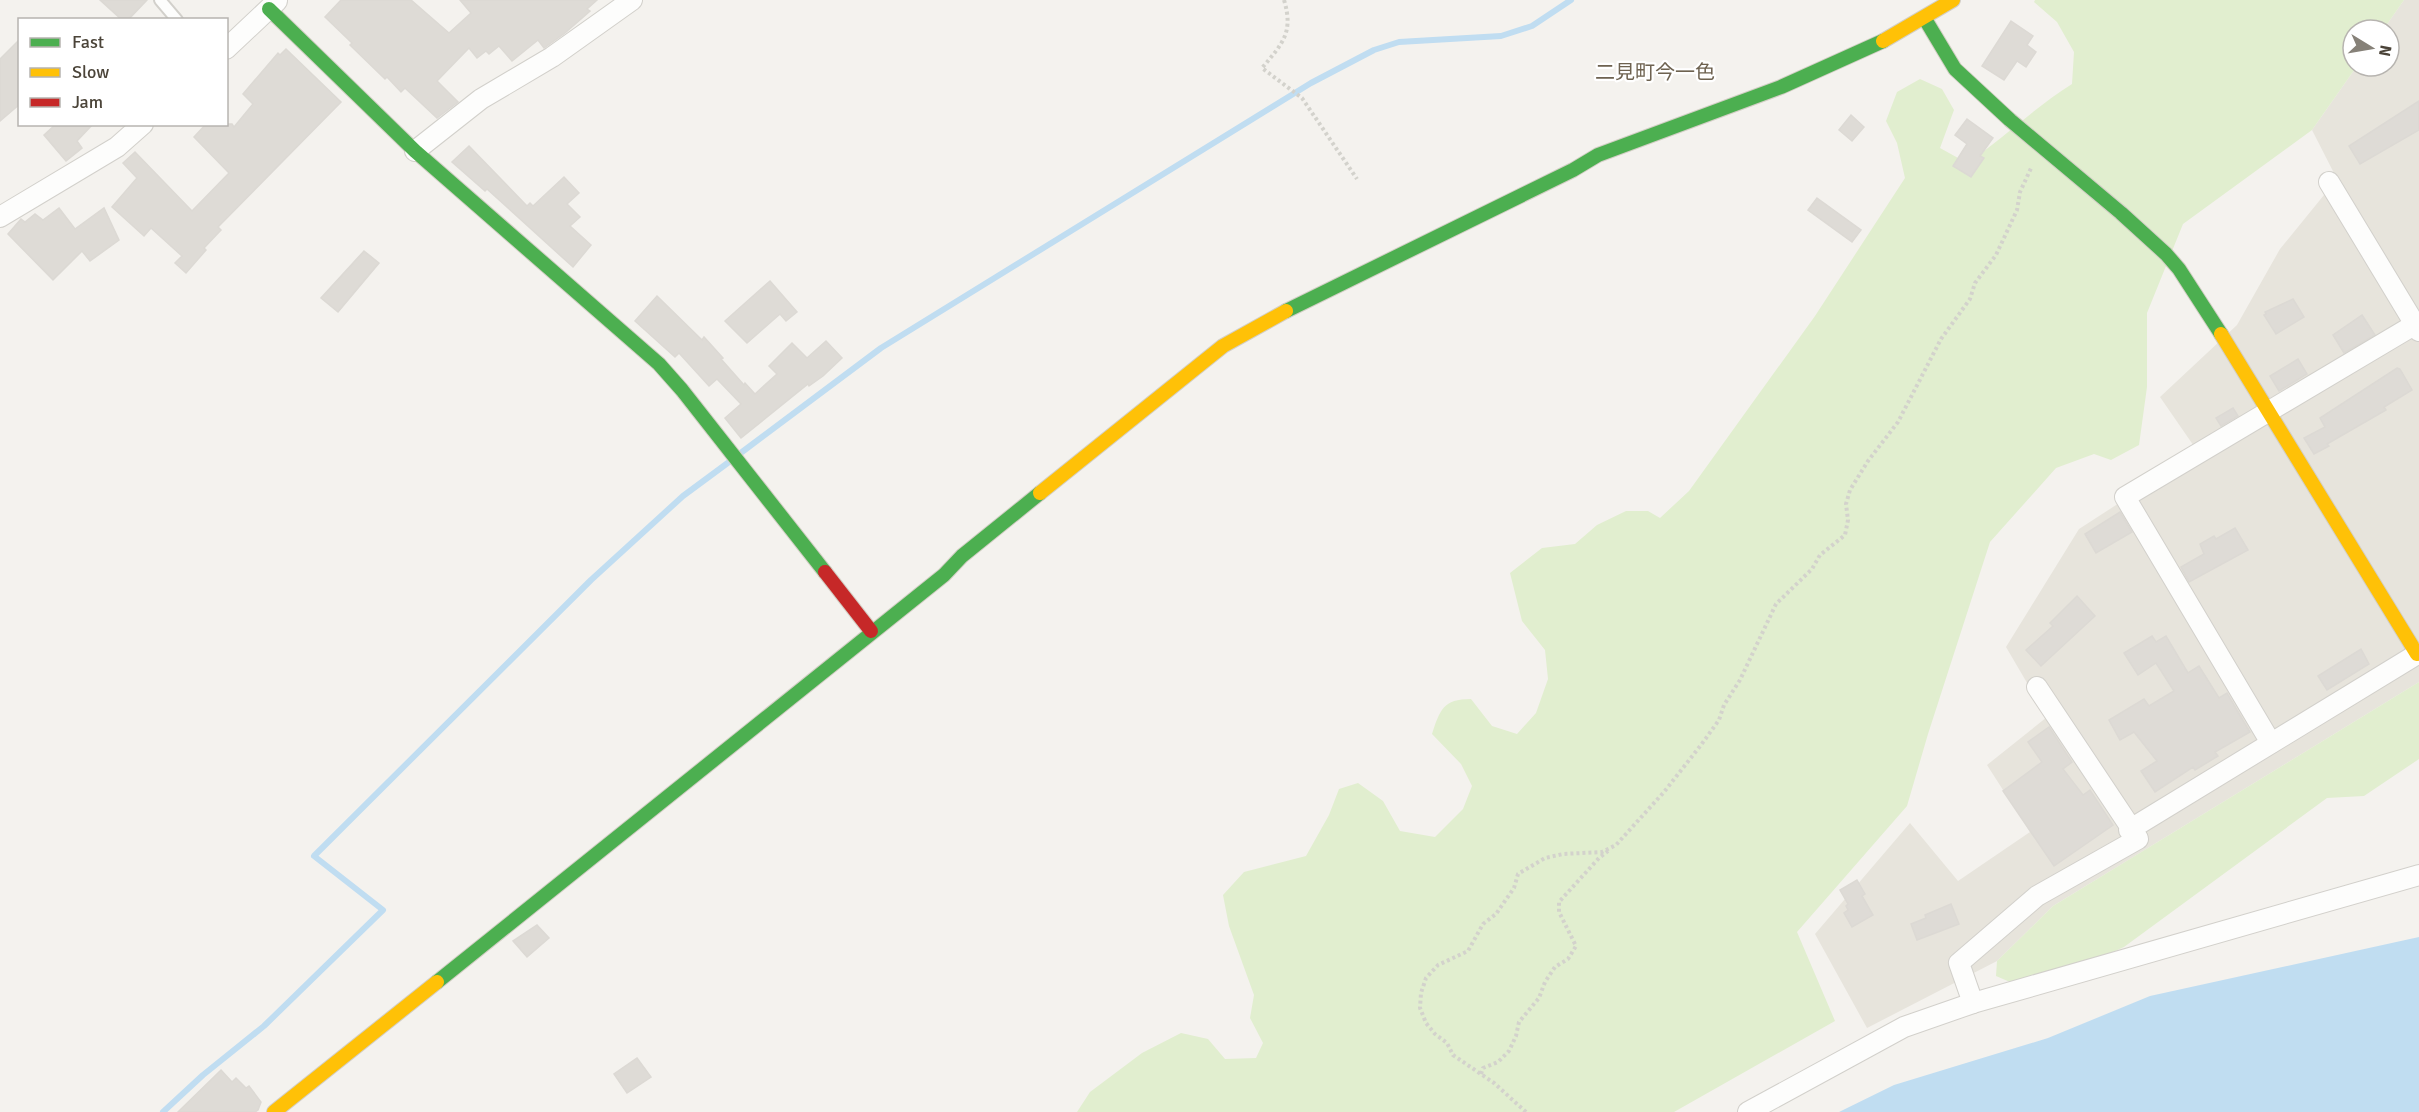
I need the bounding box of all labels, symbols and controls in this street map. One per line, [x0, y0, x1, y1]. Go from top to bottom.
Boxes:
legend [18, 18, 228, 126]
north arrow [2341, 18, 2401, 78]
text: Fast [72, 31, 104, 53]
text: N [2374, 43, 2396, 58]
district label: 二見町今一色 [1595, 60, 1715, 85]
text: Slow [72, 61, 109, 83]
text: Jam [72, 91, 103, 113]

